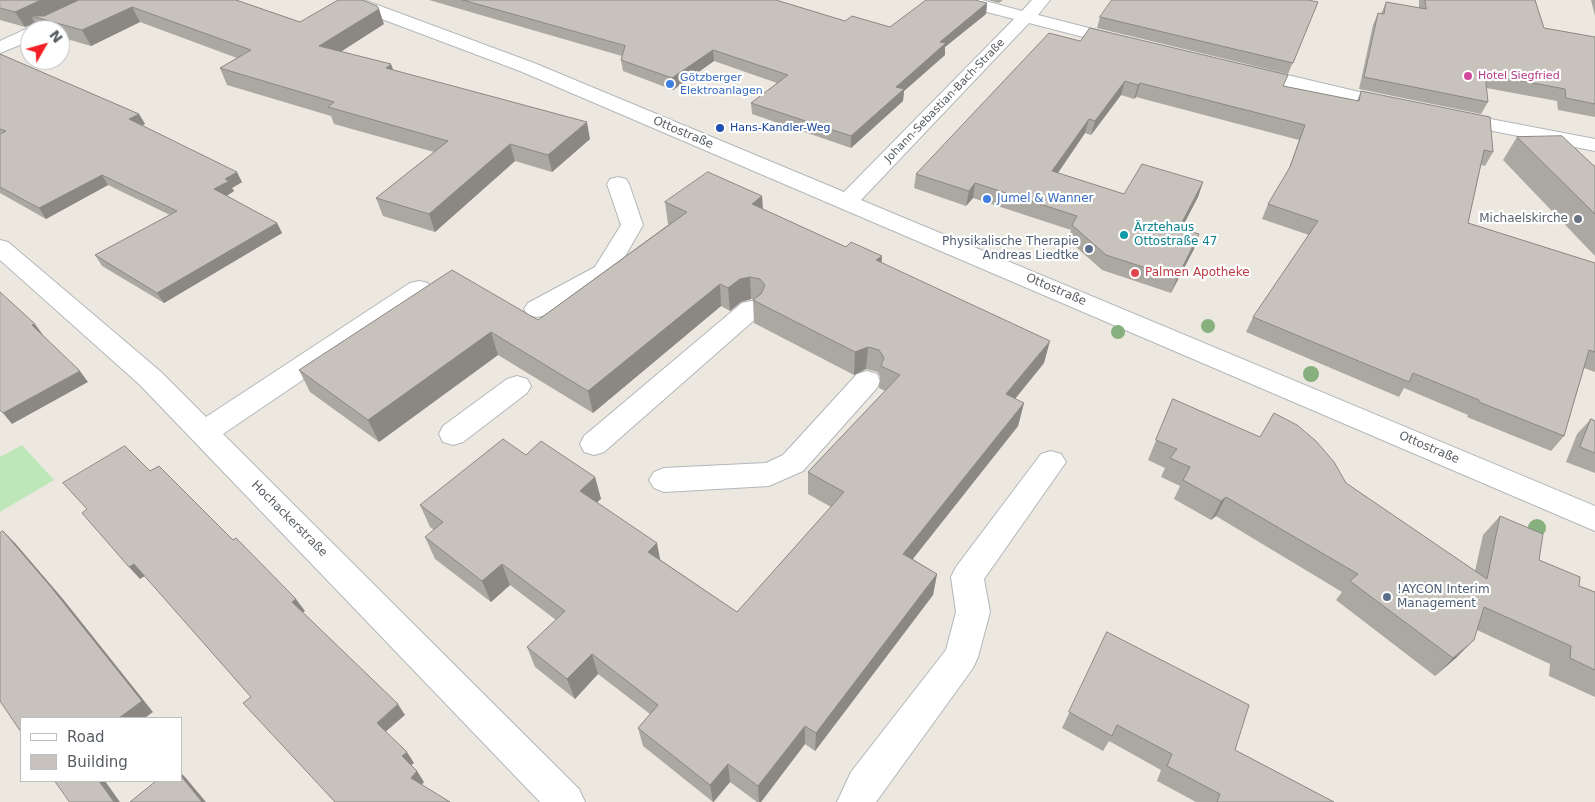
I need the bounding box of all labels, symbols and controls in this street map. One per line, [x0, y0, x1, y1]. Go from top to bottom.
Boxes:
north arrow [20, 20, 70, 70]
text: N [46, 27, 66, 46]
street label: Johann-Sebastian-Bach-Straße [882, 36, 1008, 166]
place label: Hotel Siegfried [1478, 69, 1560, 83]
marker: Hotel Siegfried [1462, 70, 1474, 82]
place label: Götzberger Elektroanlagen [680, 71, 763, 97]
marker: Götzberger Elektroanlagen [664, 78, 676, 90]
street label: Ottostraße [651, 114, 715, 152]
place label: Hans-Kandler-Weg [730, 121, 831, 135]
marker: Hans-Kandler-Weg [714, 122, 726, 134]
place label: Jumel & Wanner [997, 192, 1094, 206]
marker: Jumel & Wanner [981, 193, 993, 205]
place label: Michaelskirche [1479, 212, 1568, 226]
marker: Michaelskirche [1572, 213, 1584, 225]
place label: Ärztehaus Ottostraße 47 [1134, 221, 1217, 249]
marker: Ärztehaus Ottostraße 47 [1118, 229, 1130, 241]
place label: Physikalische Therapie Andreas Liedtke [942, 235, 1079, 263]
marker: Physikalische Therapie Andreas Liedtke [1083, 243, 1095, 255]
place label: Palmen Apotheke [1145, 266, 1250, 280]
marker: Palmen Apotheke [1129, 267, 1141, 279]
street label: Ottostraße [1024, 271, 1088, 309]
street label: Ottostraße [1397, 429, 1461, 467]
street label: Hochackerstraße [248, 478, 330, 560]
place label: !AYCON Interim Management [1397, 583, 1490, 611]
marker: !AYCON Interim Management [1381, 591, 1393, 603]
legend [20, 717, 182, 782]
text: Road [67, 728, 105, 746]
text: Building [67, 753, 128, 771]

